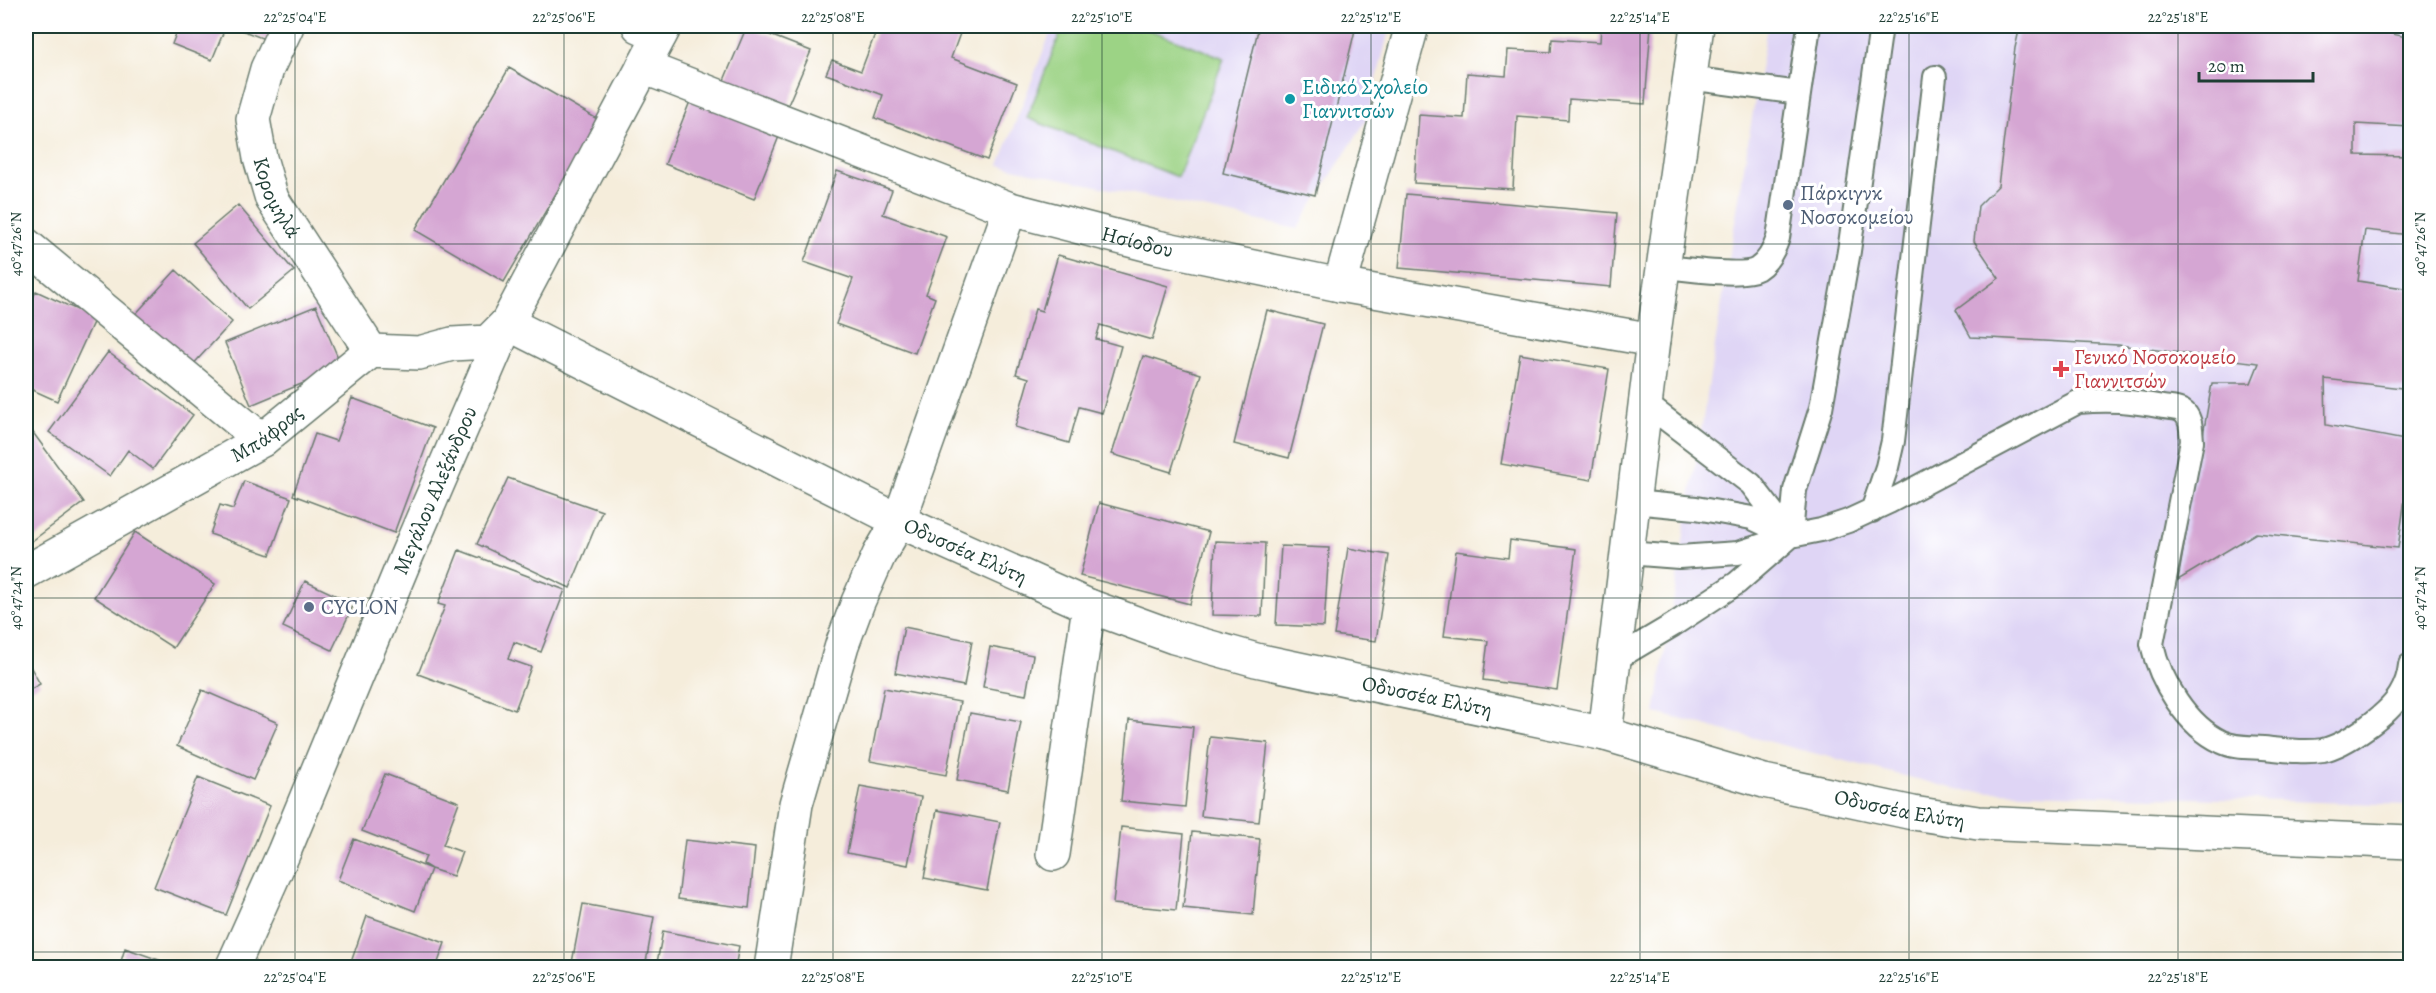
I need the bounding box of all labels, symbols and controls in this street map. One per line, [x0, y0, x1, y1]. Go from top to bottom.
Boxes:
text: 22°25'04"E [263, 7, 327, 27]
text: 22°25'06"E [532, 7, 596, 27]
text: 22°25'08"E [801, 7, 865, 27]
text: 22°25'10"E [1071, 7, 1133, 27]
text: 22°25'12"E [1341, 7, 1401, 27]
text: 22°25'14"E [1610, 7, 1670, 27]
text: 22°25'16"E [1879, 7, 1939, 27]
text: 22°25'18"E [2148, 7, 2208, 27]
scale bar [2199, 45, 2313, 83]
text: 20 m [2208, 54, 2245, 78]
place label: Ειδικό Σχολείο Γιαννιτσών [1302, 73, 1428, 125]
marker: Ειδικό Σχολείο Γιαννιτσών [1283, 92, 1297, 106]
street label: Κορομηλά [246, 154, 308, 243]
place label: Πάρκιγνκ Νοσοκομείου [1800, 179, 1914, 231]
marker: Πάρκιγνκ Νοσοκομείου [1781, 198, 1795, 212]
text: 40°47'26"N [6, 212, 26, 276]
text: 40°47'26"N [2410, 212, 2430, 276]
street label: Ησίοδου [1098, 219, 1176, 264]
place label: Γενικό Νοσοκομείο Γιαννιτσών [2074, 343, 2236, 395]
marker: Γενικό Νοσοκομείο Γιαννιτσών [2052, 360, 2070, 378]
street label: Μπάφρας [226, 398, 309, 469]
street label: Μεγάλου Αλεξάνδρου [386, 402, 484, 579]
street label: Οδυσσέα Ελύτη [899, 511, 1032, 591]
text: 40°47'24"N [6, 566, 26, 630]
text: 40°47'24"N [2410, 566, 2430, 630]
place label: CYCLON [321, 593, 398, 621]
marker: CYCLON [302, 600, 316, 614]
street label: Οδυσσέα Ελύτη [1360, 669, 1495, 724]
street label: Οδυσσέα Ελύτη [1832, 782, 1967, 835]
text: 22°25'04"E [263, 967, 327, 987]
text: 22°25'06"E [532, 967, 596, 987]
text: 22°25'08"E [801, 967, 865, 987]
text: 22°25'10"E [1071, 967, 1133, 987]
text: 22°25'12"E [1341, 967, 1401, 987]
text: 22°25'14"E [1610, 967, 1670, 987]
text: 22°25'16"E [1879, 967, 1939, 987]
text: 22°25'18"E [2148, 967, 2208, 987]

